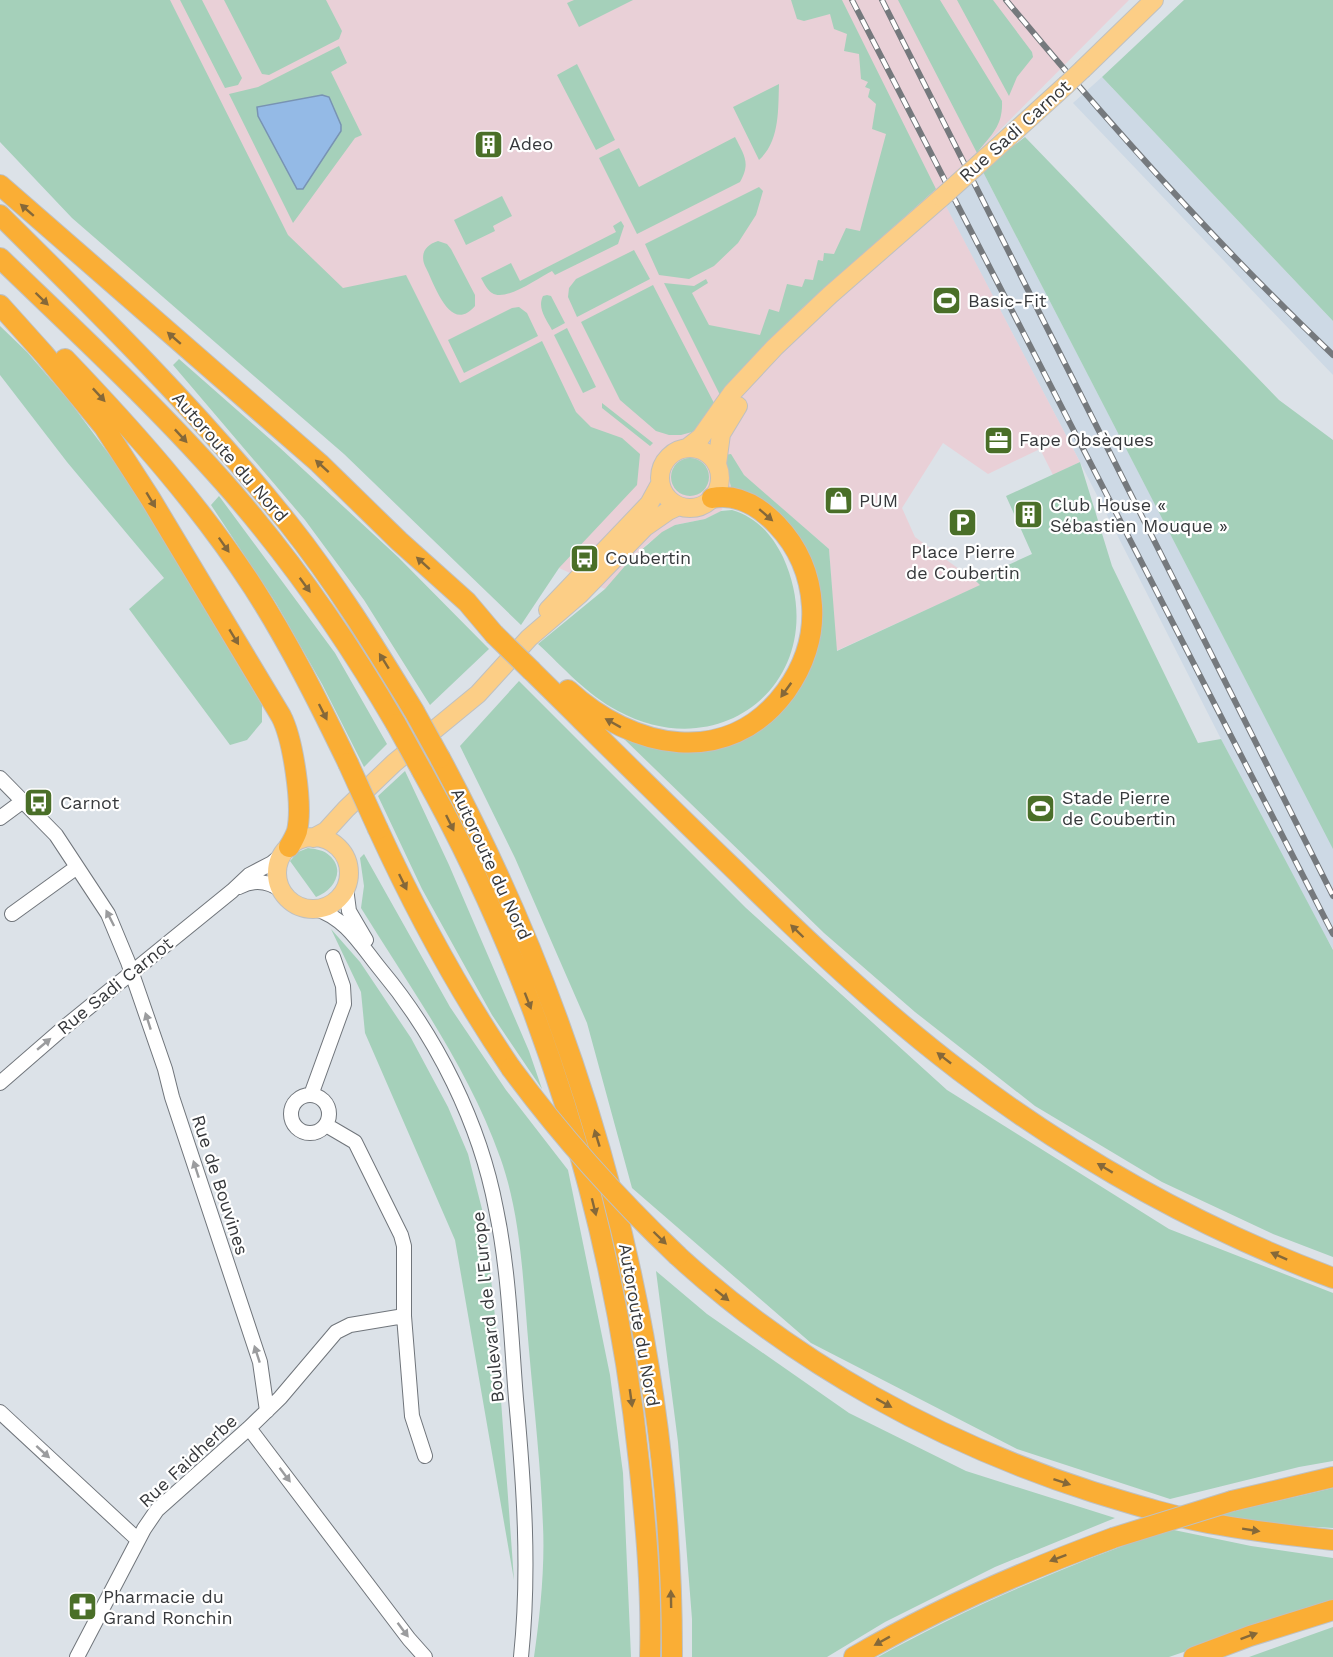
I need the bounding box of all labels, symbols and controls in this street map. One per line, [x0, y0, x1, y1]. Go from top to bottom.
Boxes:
street label: Rue Sadi Carnot [955, 75, 1075, 186]
building icon: Adeo [472, 128, 504, 160]
place label: Adeo [509, 133, 553, 154]
one-way arrow [20, 203, 35, 216]
sports icon: Basic-Fit [931, 285, 963, 317]
place label: Basic-Fit [968, 290, 1047, 311]
one-way arrow [35, 291, 49, 305]
one-way arrow [167, 332, 182, 345]
one-way arrow [92, 388, 106, 403]
street label: Autoroute du Nord [168, 388, 292, 526]
office icon: Fape Obsèques [982, 424, 1014, 456]
one-way arrow [174, 428, 188, 443]
place label: Fape Obsèques [1019, 429, 1154, 450]
one-way arrow [315, 459, 329, 473]
shop icon: PUM [822, 485, 854, 517]
place label: PUM [859, 490, 898, 511]
one-way arrow [146, 492, 157, 508]
place label: Club House « Sébastien Mouque » [1050, 494, 1228, 536]
building icon: Club House « Sébastien Mouque » [1013, 499, 1045, 531]
parking icon: Place Pierre de Coubertin [947, 507, 979, 539]
one-way arrow [758, 508, 773, 521]
one-way arrow [218, 536, 230, 552]
place label: Place Pierre de Coubertin [906, 541, 1020, 583]
bus stop icon: Coubertin [568, 542, 600, 574]
place label: Coubertin [605, 547, 691, 568]
one-way arrow [416, 556, 431, 570]
one-way arrow [299, 577, 311, 593]
one-way arrow [229, 629, 240, 645]
one-way arrow [378, 653, 389, 669]
one-way arrow [781, 683, 793, 698]
one-way arrow [318, 704, 328, 721]
one-way arrow [604, 718, 621, 728]
street label: Autoroute du Nord [447, 785, 536, 943]
bus stop icon: Carnot [23, 787, 55, 819]
place label: Stade Pierre de Coubertin [1062, 787, 1176, 829]
place label: Carnot [60, 792, 120, 813]
sports icon: Stade Pierre de Coubertin [1025, 792, 1057, 824]
one-way arrow [445, 814, 454, 831]
one-way arrow [399, 873, 408, 890]
one-way arrow [105, 910, 115, 927]
one-way arrow [790, 924, 804, 938]
street label: Rue Sadi Carnot [53, 932, 177, 1039]
one-way arrow [524, 992, 533, 1010]
one-way arrow [143, 1012, 152, 1030]
one-way arrow [36, 1038, 52, 1051]
one-way arrow [936, 1053, 951, 1065]
street label: Rue de Bouvines [188, 1112, 253, 1258]
one-way arrow [592, 1129, 601, 1147]
one-way arrow [191, 1160, 201, 1178]
one-way arrow [1097, 1162, 1113, 1173]
one-way arrow [589, 1198, 599, 1216]
street label: Boulevard de l'Europe [467, 1210, 508, 1404]
one-way arrow [652, 1231, 666, 1245]
street label: Autoroute du Nord [615, 1242, 664, 1408]
one-way arrow [1269, 1251, 1287, 1261]
one-way arrow [714, 1288, 730, 1301]
one-way arrow [252, 1345, 261, 1363]
one-way arrow [627, 1389, 636, 1408]
one-way arrow [876, 1398, 893, 1408]
street label: Rue Faidherbe [134, 1410, 241, 1511]
one-way arrow [35, 1445, 50, 1458]
one-way arrow [278, 1467, 291, 1483]
one-way arrow [1053, 1478, 1071, 1487]
one-way arrow [1241, 1526, 1260, 1535]
one-way arrow [1049, 1554, 1067, 1563]
place label: Pharmacie du Grand Ronchin [103, 1586, 233, 1628]
one-way arrow [666, 1589, 676, 1608]
pharmacy icon: Pharmacie du Grand Ronchin [66, 1591, 98, 1623]
one-way arrow [396, 1623, 408, 1638]
one-way arrow [1240, 1631, 1258, 1641]
one-way arrow [873, 1636, 890, 1646]

